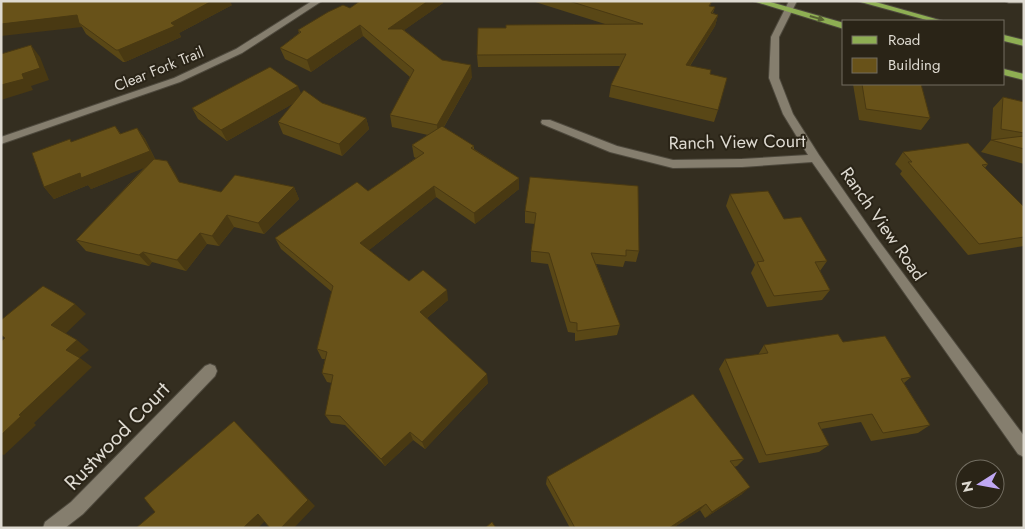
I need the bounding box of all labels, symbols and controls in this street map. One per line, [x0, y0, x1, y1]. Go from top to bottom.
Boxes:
one-way arrow [810, 15, 825, 23]
legend [842, 20, 1005, 85]
text: Road [888, 29, 920, 51]
street label: Clear Fork Trail [111, 41, 207, 97]
text: Building [888, 54, 940, 76]
street label: Ranch View Court [668, 128, 806, 156]
street label: Ranch View Road [834, 162, 932, 286]
street label: Rustwood Court [57, 375, 177, 497]
north arrow [955, 459, 1005, 509]
text: N [956, 479, 978, 494]

